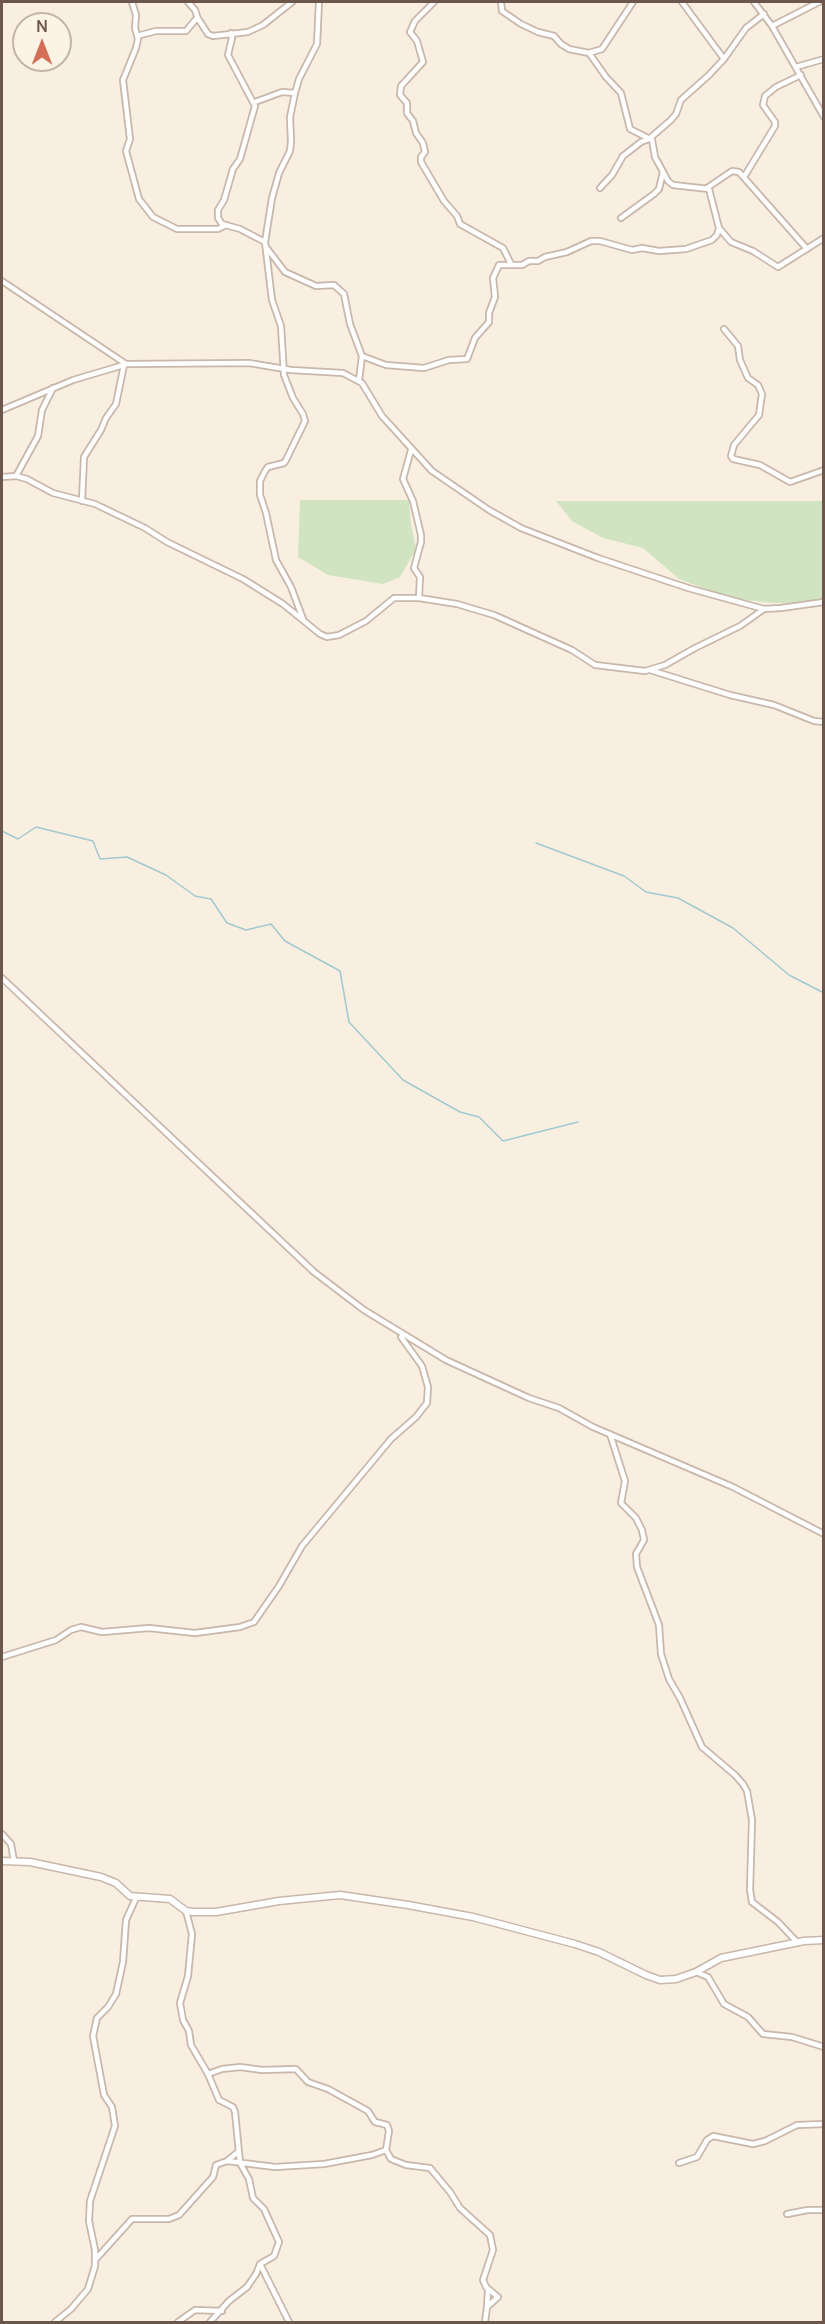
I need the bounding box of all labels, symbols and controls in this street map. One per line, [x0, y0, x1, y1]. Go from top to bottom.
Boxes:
north arrow [12, 12, 72, 72]
text: N [36, 15, 48, 37]

